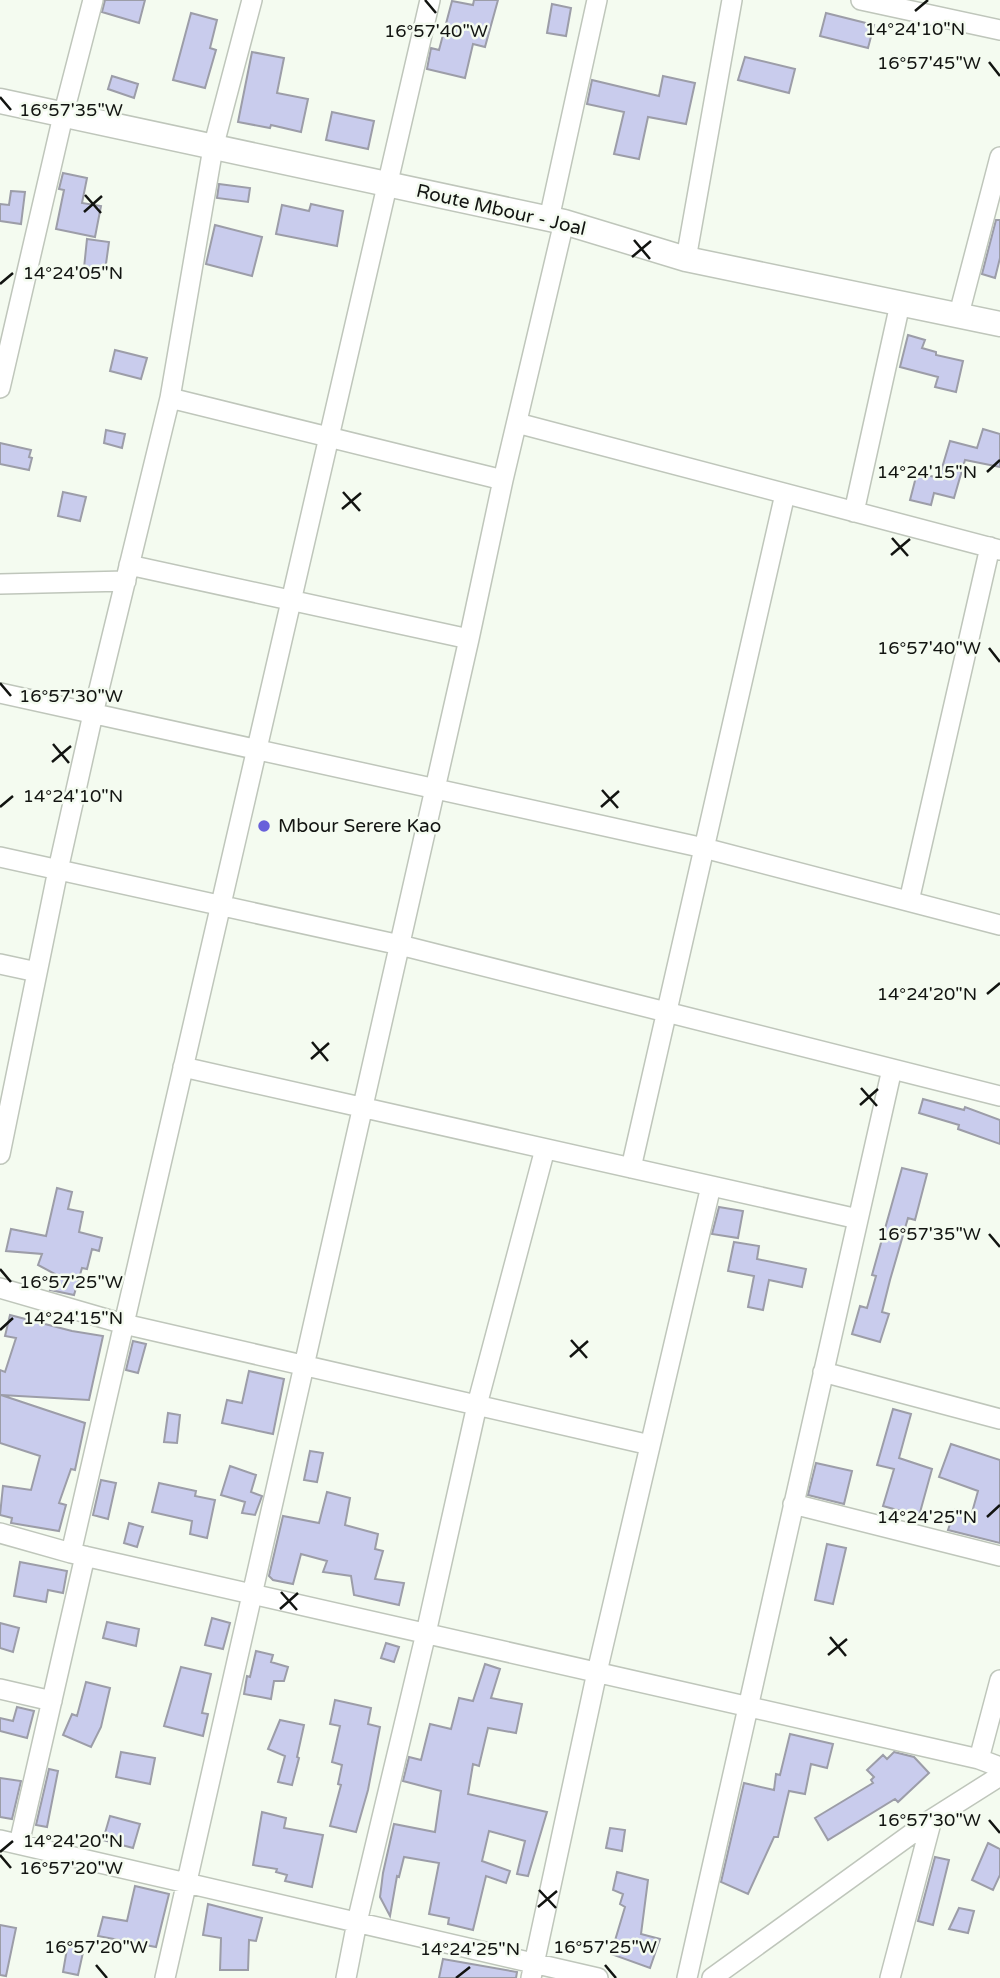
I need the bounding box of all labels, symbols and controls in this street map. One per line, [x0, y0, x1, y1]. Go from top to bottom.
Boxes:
text: 14°24'10"N [865, 18, 965, 40]
text: 16°57'40"W [384, 20, 488, 42]
text: 16°57'45"W [877, 52, 981, 74]
text: 16°57'35"W [19, 99, 123, 121]
street label: Route Mbour - Joal [414, 180, 588, 240]
text: 14°24'05"N [23, 262, 123, 284]
text: 14°24'15"N [877, 461, 977, 483]
text: 16°57'40"W [877, 637, 981, 659]
text: 16°57'30"W [19, 685, 123, 707]
text: 14°24'10"N [23, 785, 123, 807]
place label: Mbour Serere Kao [278, 815, 441, 837]
marker: Mbour Serere Kao [256, 818, 272, 834]
text: 14°24'20"N [877, 983, 977, 1005]
text: 16°57'35"W [877, 1223, 981, 1245]
text: 16°57'25"W [19, 1271, 123, 1293]
text: 14°24'15"N [23, 1307, 123, 1329]
text: 14°24'25"N [877, 1506, 977, 1528]
text: 16°57'30"W [877, 1809, 981, 1831]
text: 14°24'20"N [23, 1830, 123, 1852]
text: 16°57'20"W [19, 1857, 123, 1879]
text: 16°57'20"W [44, 1936, 148, 1958]
text: 16°57'25"W [553, 1936, 657, 1958]
text: 14°24'25"N [420, 1938, 520, 1960]

